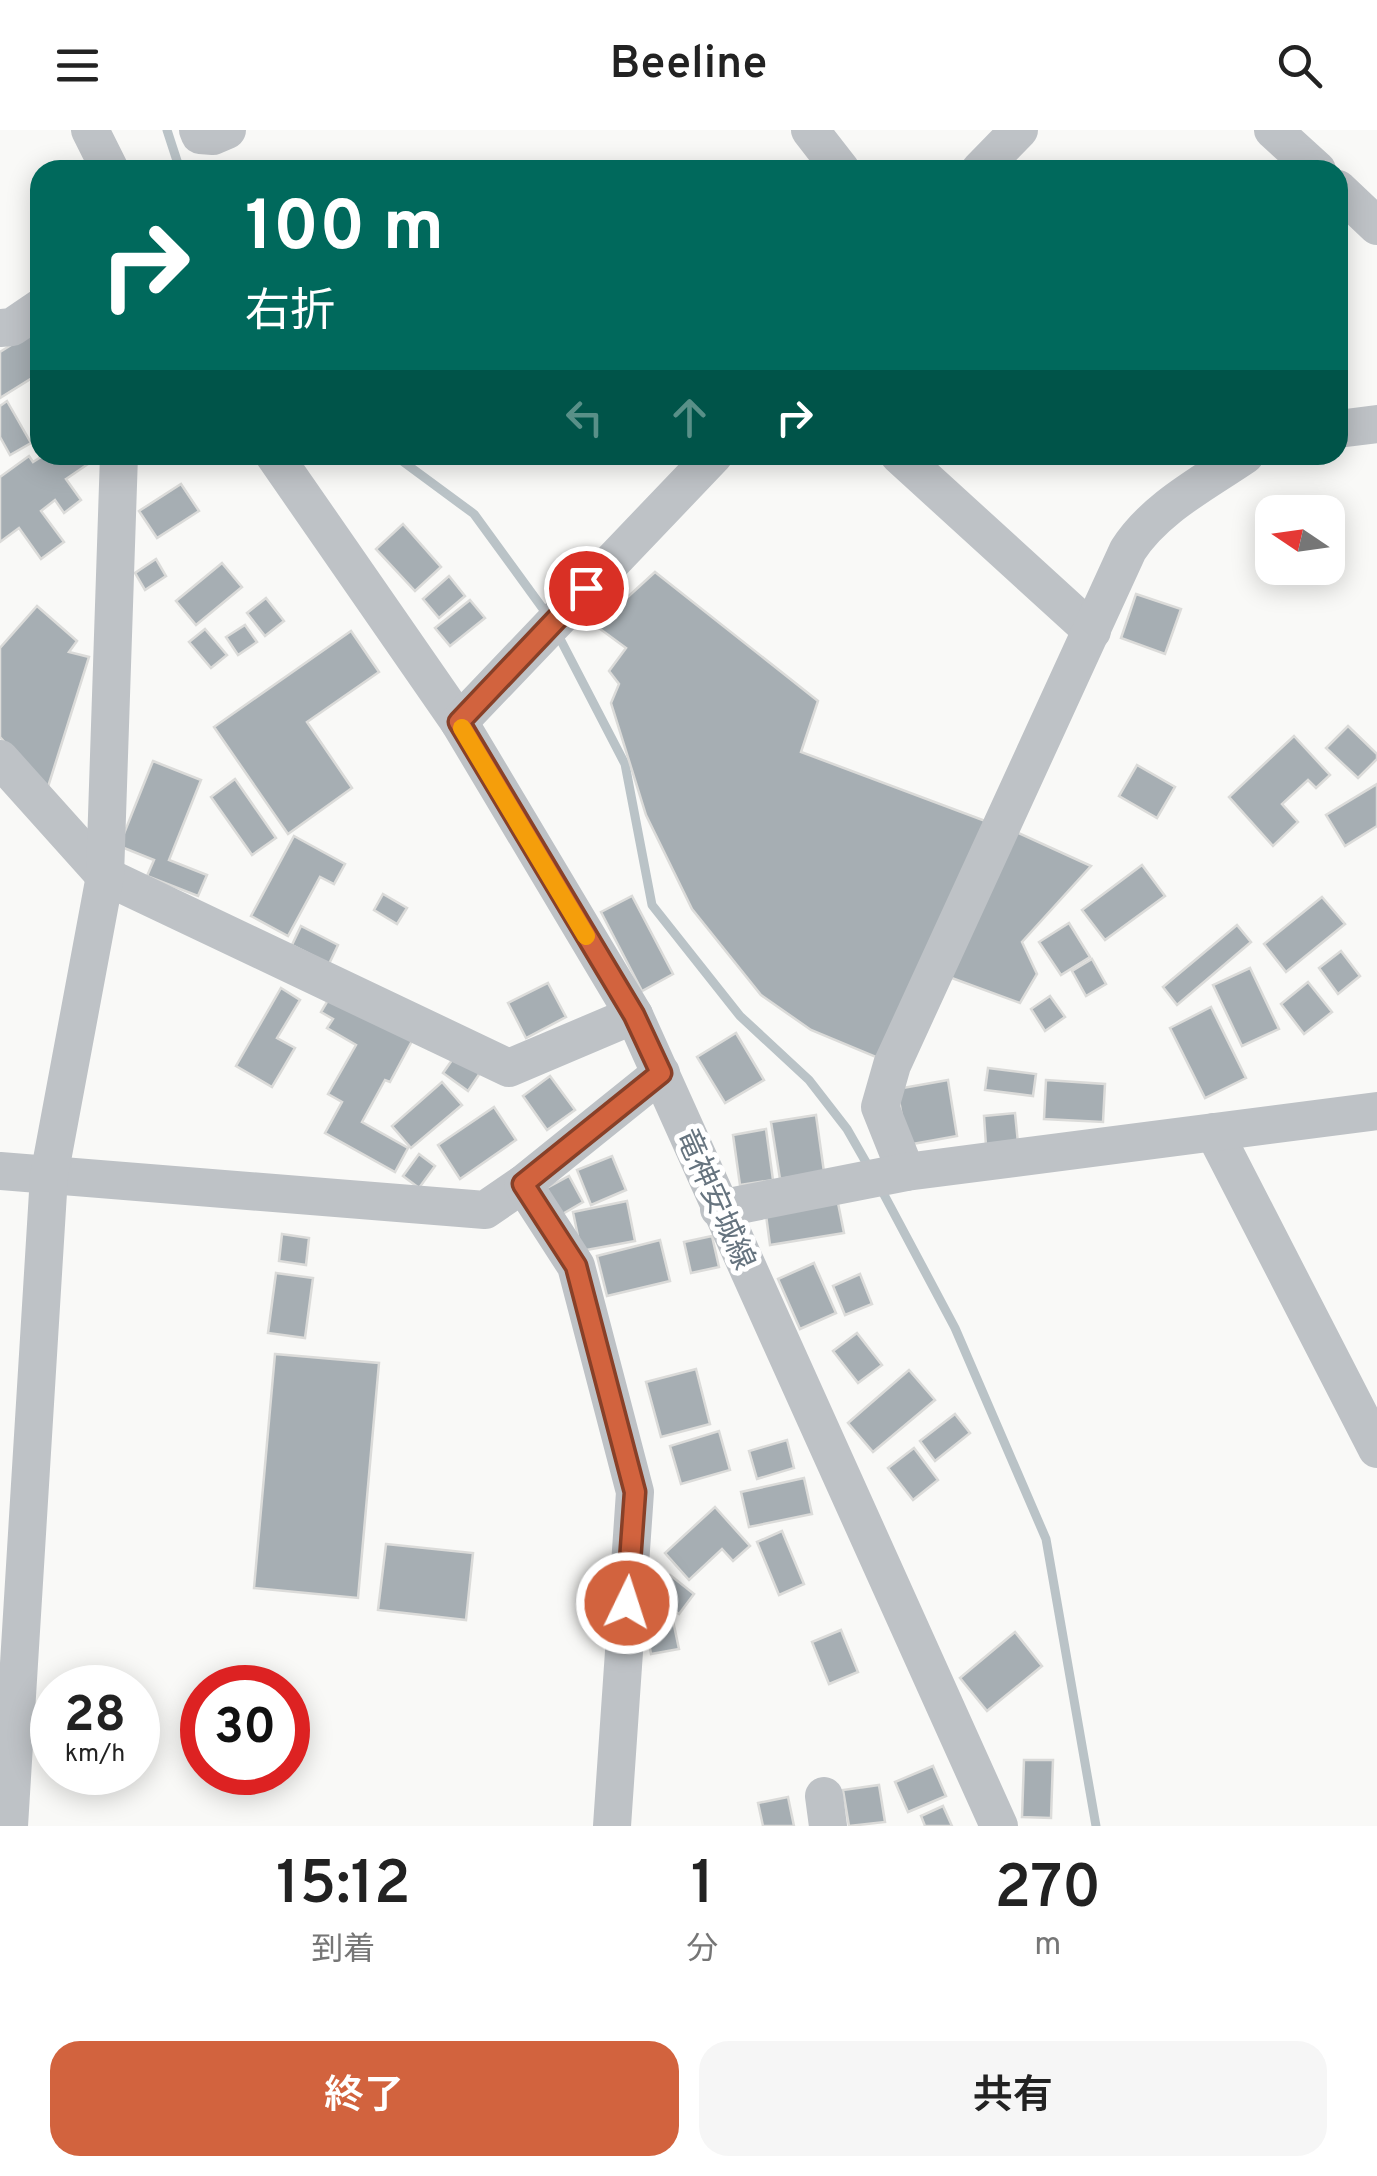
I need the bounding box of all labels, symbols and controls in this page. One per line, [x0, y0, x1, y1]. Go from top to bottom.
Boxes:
text: Beeline [610, 37, 767, 94]
icon: menu [50, 38, 105, 93]
icon: search [1272, 38, 1327, 93]
text: 100 m [245, 186, 444, 275]
icon: right [80, 200, 210, 330]
text: 右折 [245, 285, 335, 342]
icon: left [557, 390, 612, 445]
icon: ahead [662, 390, 717, 445]
icon: right [767, 390, 822, 445]
north arrow [1255, 495, 1345, 585]
map controls [1255, 495, 1345, 585]
pin [544, 546, 629, 631]
icon: arrive [559, 561, 614, 616]
street label: 竜神安城線 [666, 1124, 761, 1276]
position arrow [575, 1551, 679, 1655]
speed limit sign: 30 [180, 1665, 310, 1795]
text: 28 [64, 1686, 126, 1749]
text: km/h [65, 1739, 125, 1771]
text: 15:12 [276, 1849, 411, 1925]
text: 1 [691, 1849, 714, 1925]
text: 270 [994, 1853, 1101, 1929]
text: m [1034, 1926, 1061, 1966]
text: 到着 [311, 1931, 375, 1971]
text: 分 [687, 1931, 719, 1971]
button: 終了 [50, 2041, 679, 2156]
button: 共有 [699, 2041, 1327, 2156]

